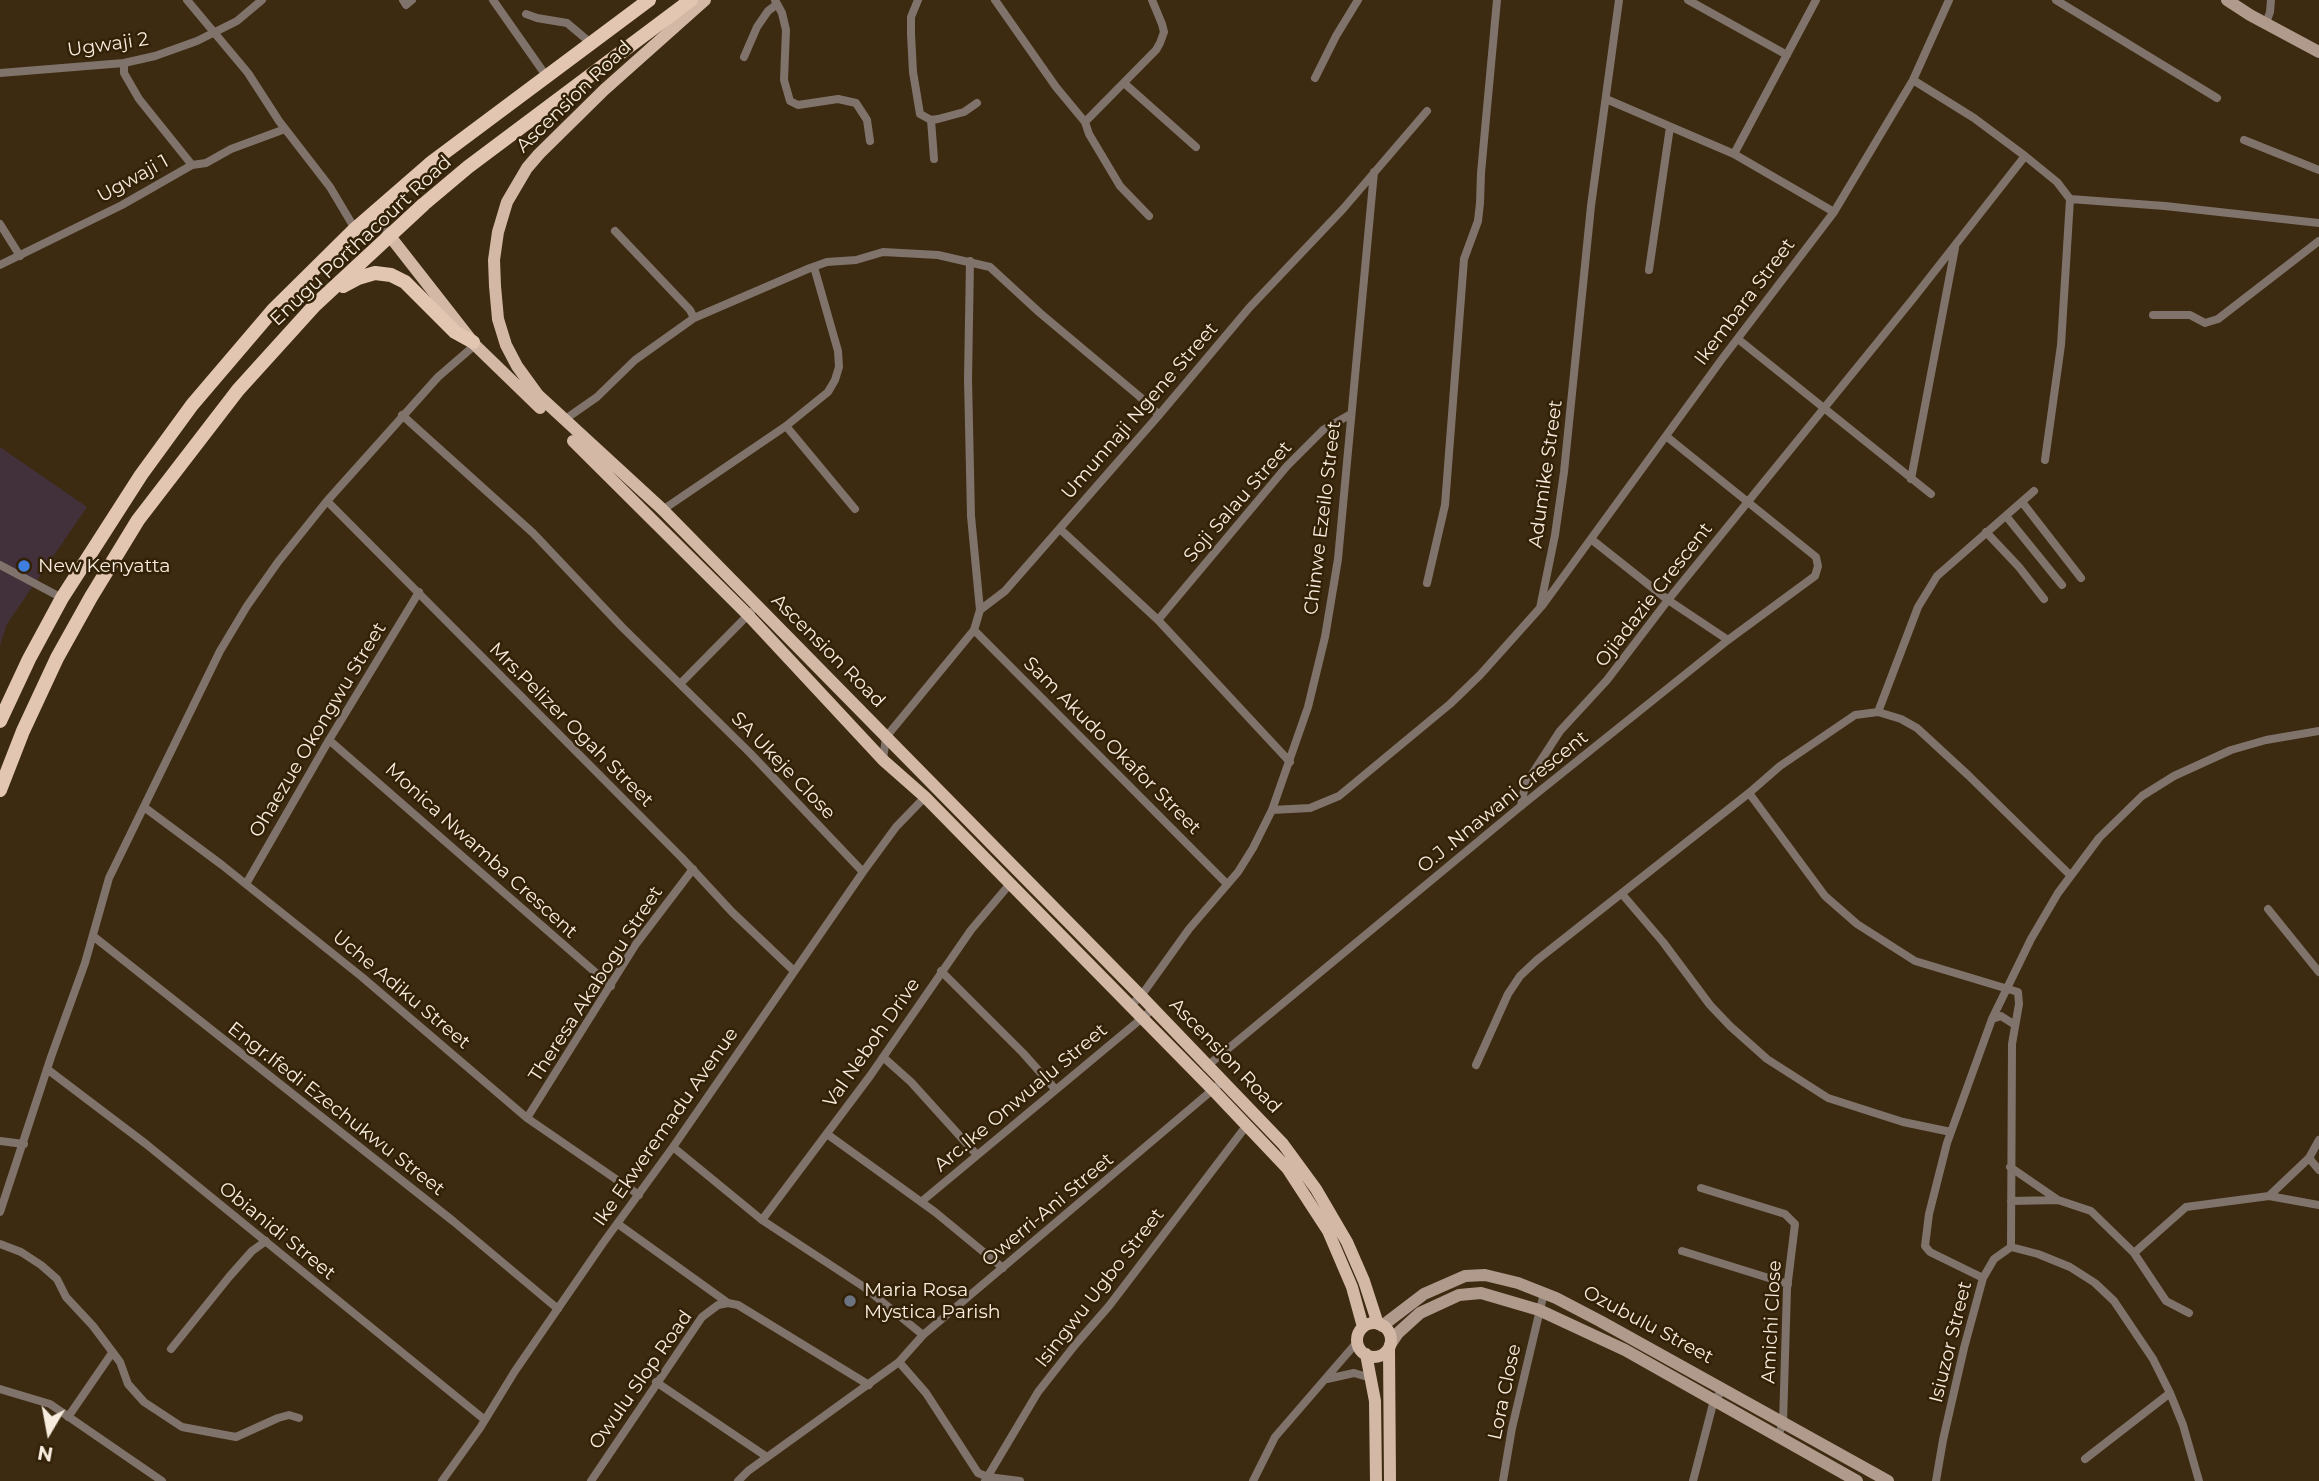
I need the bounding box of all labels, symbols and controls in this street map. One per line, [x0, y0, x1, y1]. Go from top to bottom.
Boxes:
street label: Ugwaji 2 [66, 28, 150, 62]
street label: Ascension Road [512, 36, 636, 158]
street label: Ugwaji 1 [93, 150, 173, 208]
street label: Enugu Porthacourt Road [266, 151, 456, 331]
street label: Ikembara Street [1690, 234, 1800, 370]
street label: Umunnaji Ngene Street [1057, 318, 1223, 504]
street label: Adumike Street [1524, 398, 1568, 550]
street label: Chinwe Ezeilo Street [1300, 420, 1346, 616]
street label: Soji Salau Street [1179, 437, 1297, 567]
street label: Ojiadazie Crescent [1591, 518, 1717, 672]
place label: New Kenyatta [38, 555, 171, 577]
marker: New Kenyatta [16, 558, 32, 574]
street label: Ascension Road [766, 589, 890, 713]
street label: Ohaezue Okongwu Street [245, 618, 391, 842]
street label: Mrs.Pelizer Ogah Street [484, 638, 658, 812]
street label: Sam Akudo Okafor Street [1018, 652, 1206, 840]
street label: SA Ukeje Close [726, 708, 840, 824]
street label: O.J .Nnawani Crescent [1413, 726, 1593, 878]
street label: Monica Nwamba Crescent [380, 758, 582, 944]
street label: Theresa Akabogu Street [524, 882, 668, 1086]
street label: Uche Adiku Street [327, 926, 475, 1054]
street label: Val Neboh Drive [819, 974, 925, 1112]
street label: Ascension Road [1164, 994, 1286, 1118]
street label: Engr.Ifedi Ezechukwu Street [223, 1017, 449, 1201]
street label: Arc.Ike Onwualu Street [930, 1019, 1112, 1177]
street label: Ike Ekweremadu Avenue [589, 1023, 743, 1231]
street label: Owerri-Ani Street [978, 1148, 1118, 1272]
street label: Obianidi Street [214, 1177, 340, 1285]
street label: Isingwu Ugbo Street [1031, 1204, 1169, 1372]
street label: Amichi Close [1757, 1260, 1787, 1384]
place label: Maria Rosa Mystica Parish [864, 1279, 1001, 1323]
street label: Isiuzor Street [1925, 1279, 1977, 1405]
street label: Ozubulu Street [1579, 1281, 1717, 1369]
marker: Maria Rosa Mystica Parish [842, 1293, 858, 1309]
street label: Owulu Slop Road [584, 1306, 698, 1454]
street label: Lora Close [1484, 1342, 1526, 1442]
north arrow [14, 1397, 84, 1467]
text: N [36, 1441, 55, 1466]

